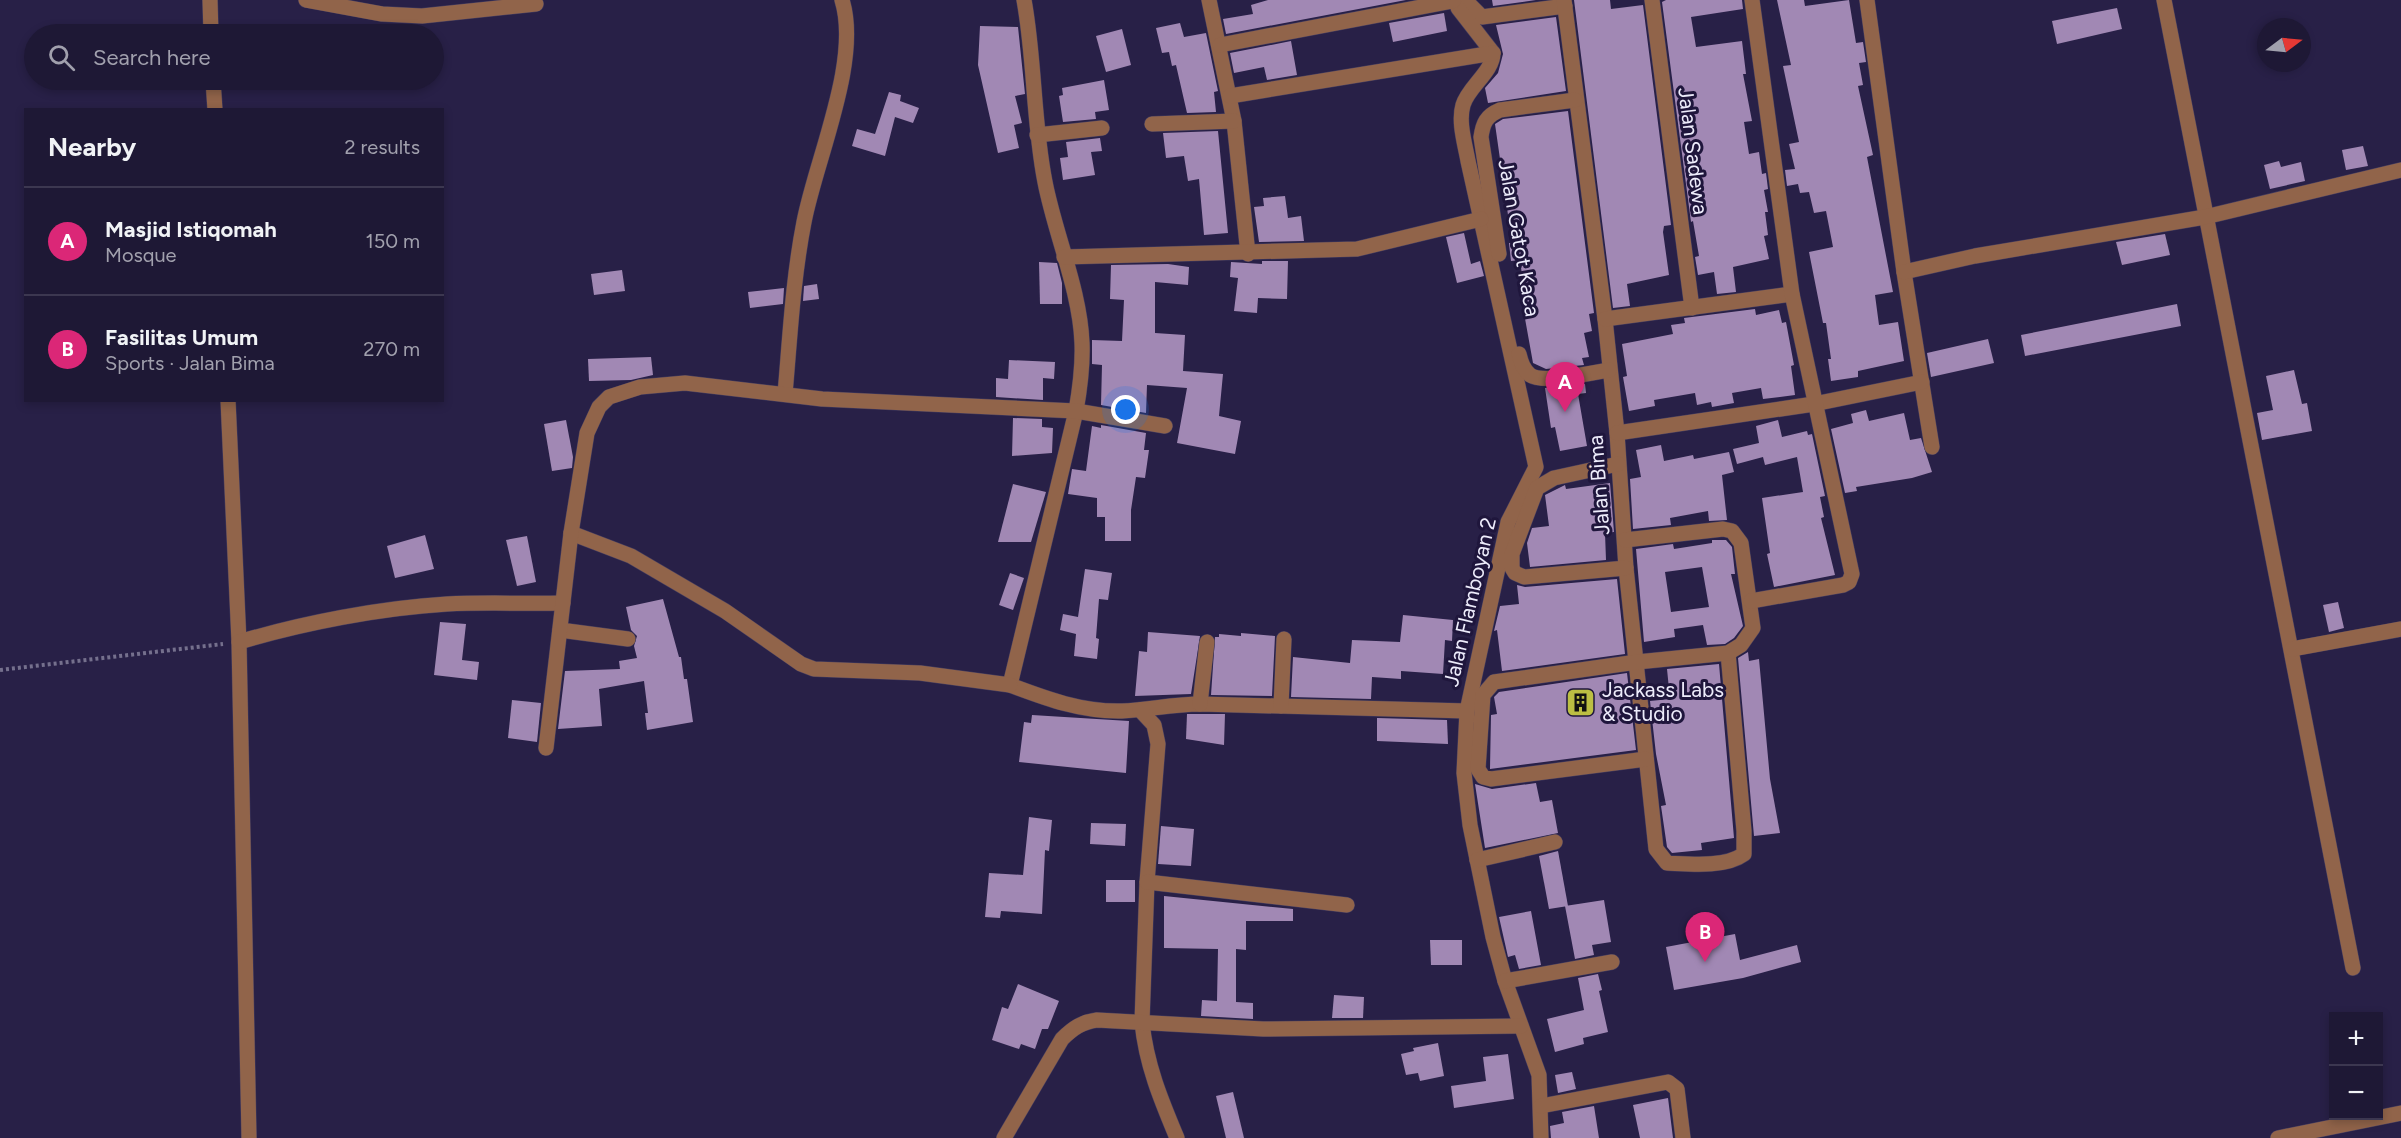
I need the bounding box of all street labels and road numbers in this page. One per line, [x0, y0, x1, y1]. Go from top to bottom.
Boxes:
street label: Jalan Sadewa [1673, 86, 1714, 216]
street label: Jalan Gatot Kaca [1493, 157, 1546, 318]
street label: Jalan Bima [1583, 434, 1614, 536]
street label: Jalan Flamboyan 2 [1438, 515, 1501, 689]

